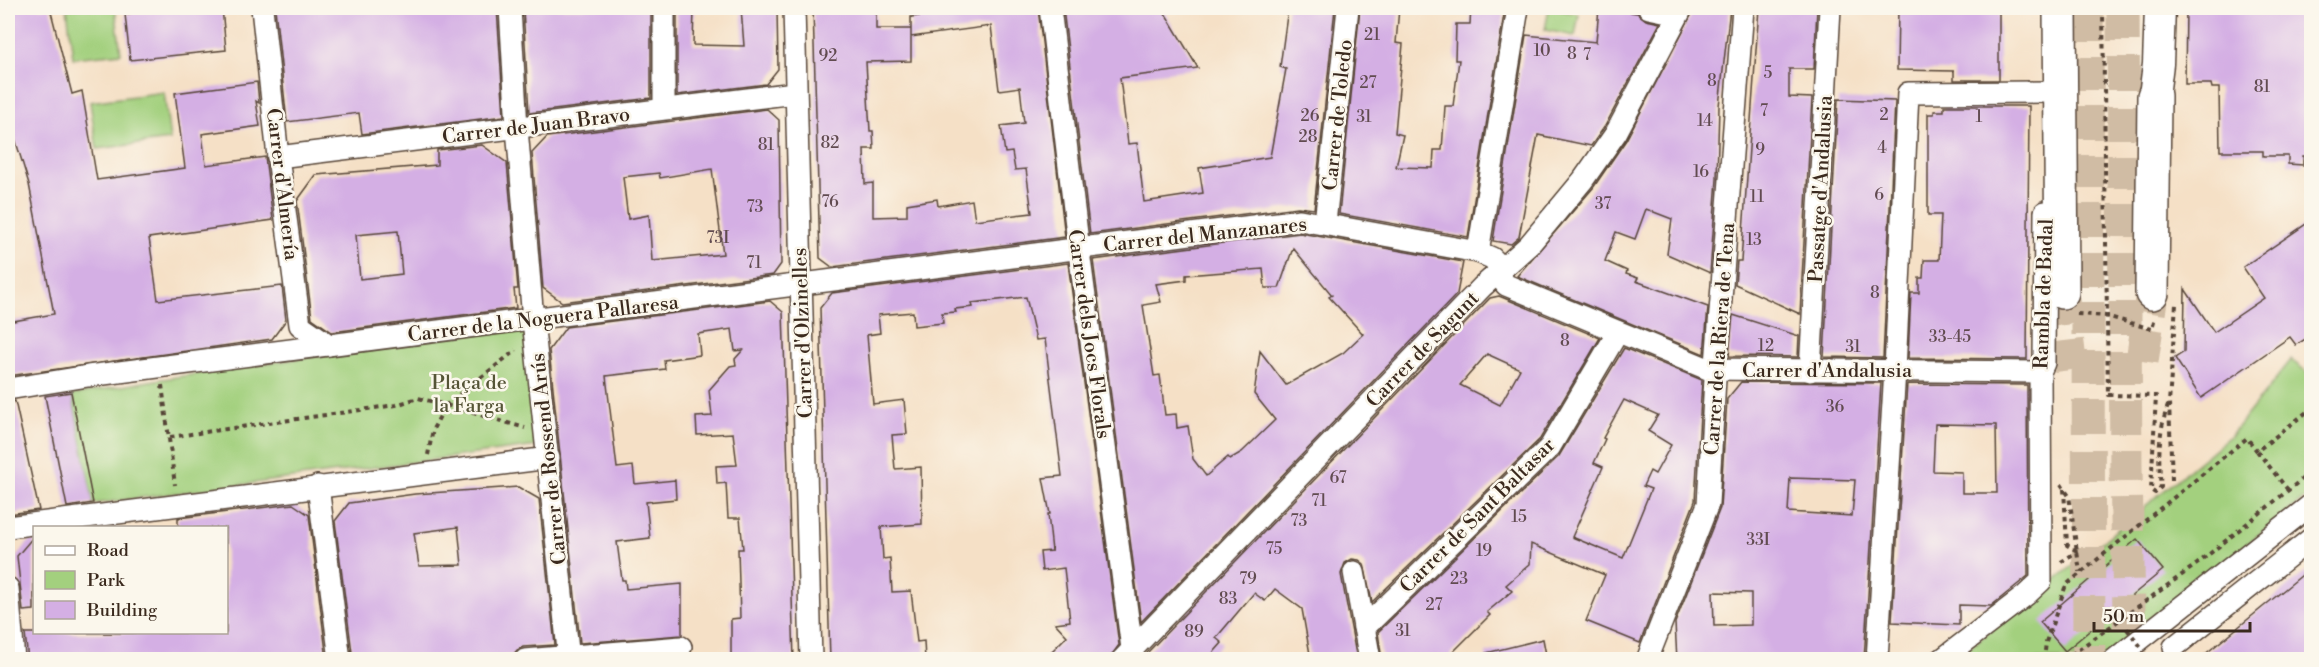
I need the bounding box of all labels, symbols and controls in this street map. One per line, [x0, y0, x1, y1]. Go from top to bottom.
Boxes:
house number: 21 [1364, 25, 1380, 45]
street label: Carrer de Toledo [1318, 38, 1359, 192]
house number: 10 [1534, 41, 1551, 61]
house number: 8 [1567, 44, 1577, 64]
house number: 7 [1583, 45, 1591, 65]
house number: 92 [819, 46, 837, 66]
house number: 5 [1764, 63, 1773, 83]
house number: 8 [1707, 71, 1717, 91]
house number: 27 [1359, 73, 1377, 93]
house number: 81 [2254, 77, 2270, 97]
street label: Passatge d'Andalusia [1804, 94, 1839, 283]
house number: 7 [1760, 101, 1768, 121]
street label: Carrer de Juan Bravo [441, 103, 632, 150]
house number: 2 [1879, 105, 1889, 125]
house number: 26 [1301, 106, 1320, 126]
street label: Carrer d'Almería [260, 107, 303, 263]
house number: 31 [1356, 107, 1372, 127]
house number: 1 [1976, 107, 1983, 127]
house number: 14 [1697, 111, 1713, 131]
house number: 28 [1299, 127, 1318, 147]
house number: 82 [821, 133, 839, 153]
house number: 81 [758, 135, 774, 155]
house number: 4 [1877, 138, 1887, 158]
house number: 9 [1755, 140, 1765, 160]
house number: 16 [1693, 162, 1709, 182]
house number: 6 [1874, 185, 1884, 205]
house number: 11 [1750, 187, 1764, 207]
house number: 76 [821, 192, 839, 212]
house number: 37 [1595, 194, 1611, 214]
house number: 73 [747, 197, 764, 217]
street label: Carrer del Manzanares [1102, 212, 1308, 259]
street label: Rambla de Badal [2029, 218, 2060, 370]
street label: Carrer de la Riera de Tena [1700, 221, 1741, 456]
house number: 73I [707, 228, 729, 248]
street label: Carrer dels Jocs Florals [1061, 228, 1116, 440]
house number: 13 [1746, 230, 1762, 250]
street label: Carrer d'Olzinelles [788, 247, 819, 419]
house number: 71 [746, 253, 762, 273]
house number: 8 [1870, 283, 1880, 303]
street label: Carrer de Sagunt [1361, 287, 1485, 413]
street label: Carrer de la Noguera Pallaresa [406, 290, 681, 349]
house number: 33-45 [1929, 327, 1971, 347]
house number: 8 [1560, 331, 1570, 351]
house number: 12 [1758, 336, 1774, 356]
house number: 31 [1845, 337, 1861, 357]
street label: Carrer de Rossend Arús [526, 352, 573, 566]
street label: Carrer d'Andalusia [1742, 359, 1913, 384]
park label: Plaça de la Farga [431, 371, 507, 419]
house number: 36 [1826, 397, 1845, 417]
street label: Carrer de Sant Baltasar [1395, 433, 1561, 599]
house number: 67 [1330, 468, 1346, 488]
house number: 71 [1311, 491, 1327, 511]
house number: 15 [1511, 507, 1527, 527]
house number: 73 [1291, 511, 1308, 531]
legend [33, 526, 228, 634]
house number: 33I [1746, 530, 1770, 550]
text: Road [87, 539, 130, 562]
house number: 75 [1266, 539, 1282, 559]
house number: 19 [1476, 541, 1492, 561]
text: Park [87, 569, 126, 592]
house number: 79 [1239, 569, 1257, 589]
house number: 23 [1450, 569, 1468, 589]
house number: 83 [1219, 589, 1237, 609]
house number: 27 [1425, 595, 1443, 615]
scale bar [2094, 595, 2250, 633]
text: Building [86, 599, 158, 622]
text: 50 m [2103, 605, 2145, 628]
house number: 31 [1395, 621, 1411, 641]
house number: 89 [1184, 622, 1204, 642]

